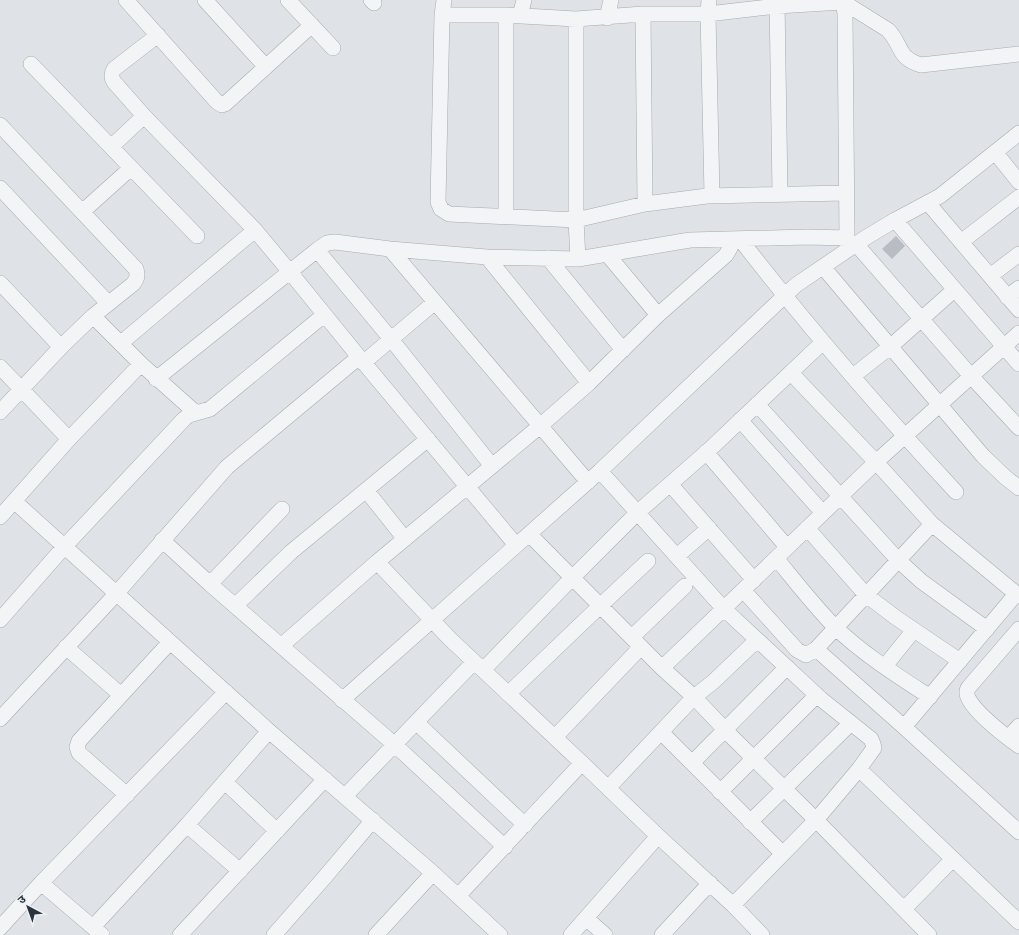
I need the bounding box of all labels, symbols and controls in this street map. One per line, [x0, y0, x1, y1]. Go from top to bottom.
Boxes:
north arrow [8, 887, 48, 927]
text: उ [14, 891, 29, 907]

